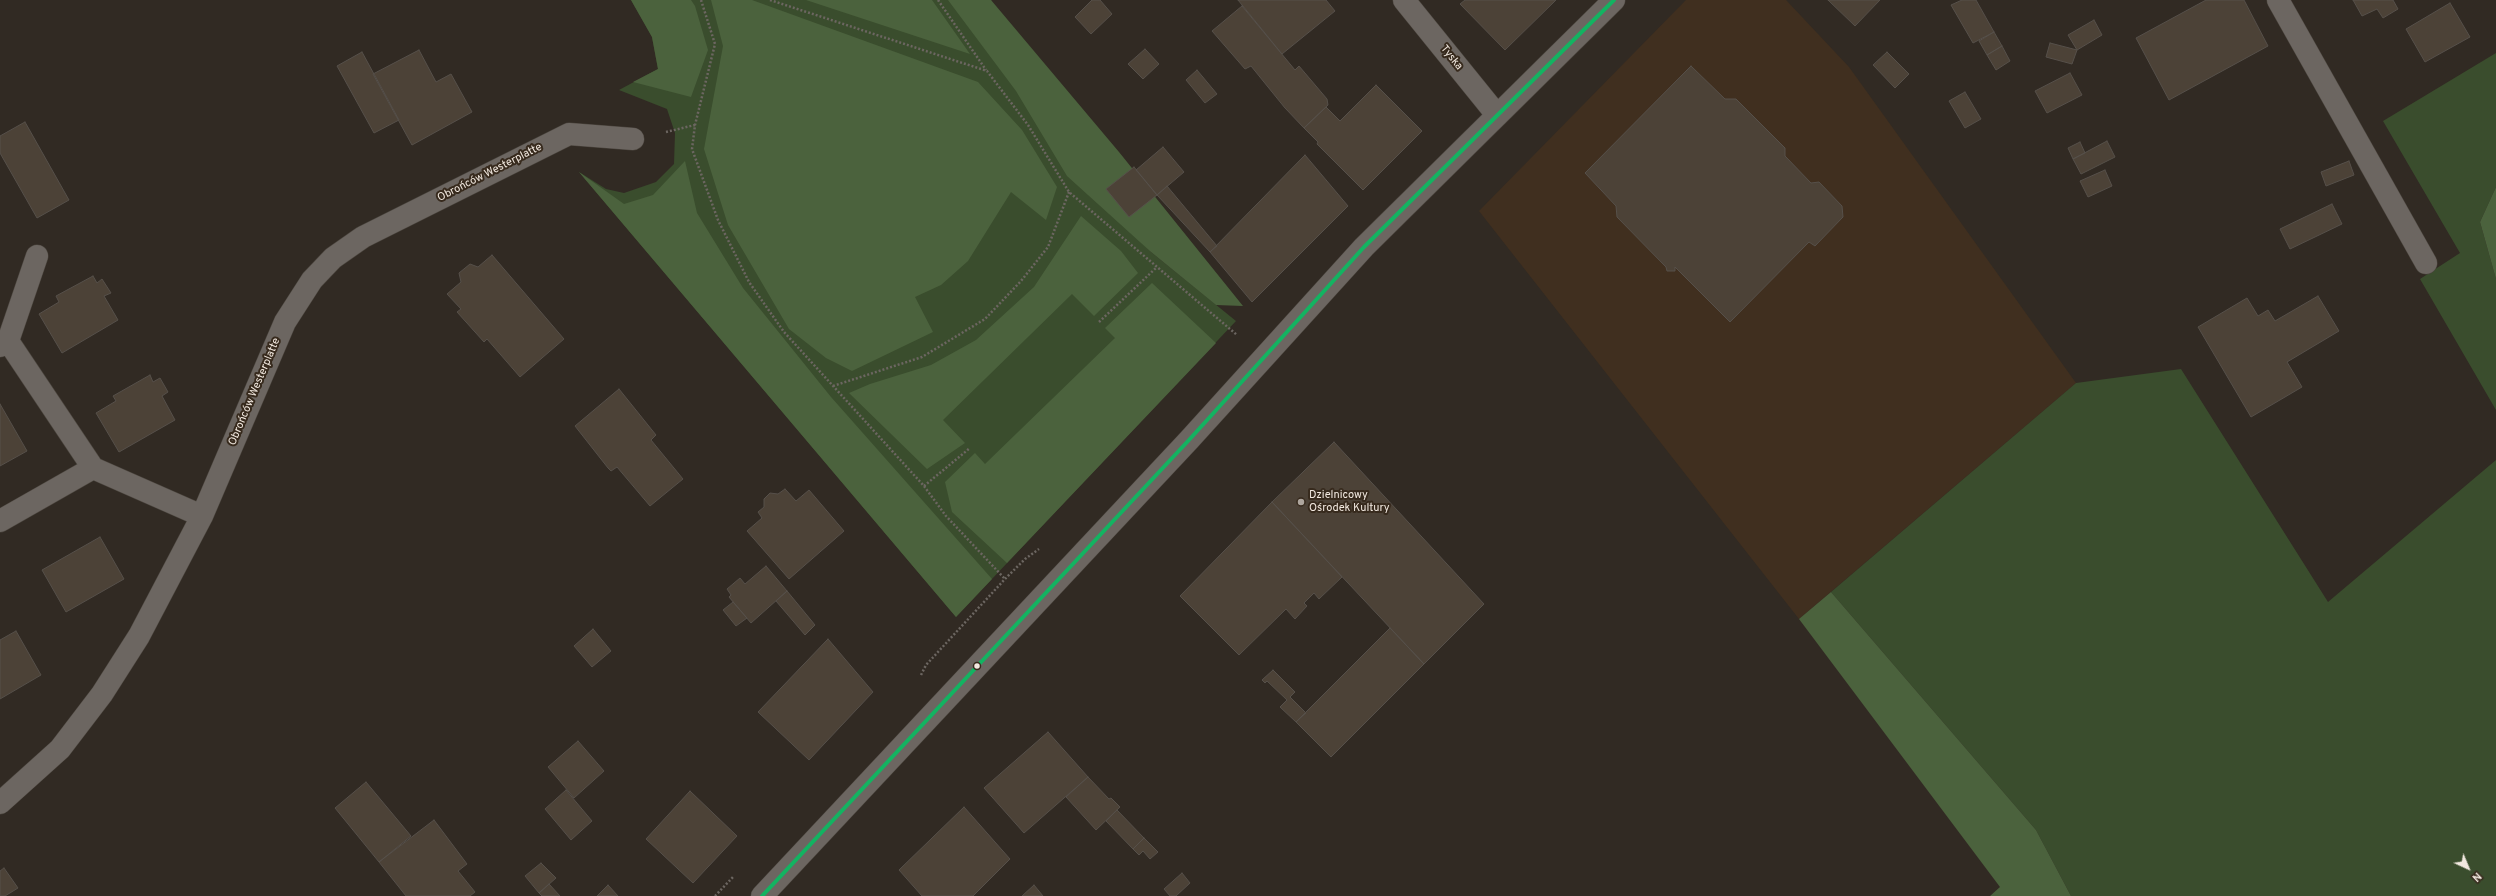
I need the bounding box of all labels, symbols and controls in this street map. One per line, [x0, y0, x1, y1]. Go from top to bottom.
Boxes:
street label: Tyska [1437, 43, 1465, 73]
street label: Obrońców Westerplatte [435, 141, 545, 205]
street label: Obrońców Westerplatte [226, 336, 284, 448]
place label: Dzielnicowy Ośrodek Kultury [1309, 489, 1390, 515]
marker: Dzielnicowy Ośrodek Kultury [1296, 497, 1306, 507]
unlabelled marker [972, 661, 982, 671]
north arrow [2448, 848, 2488, 888]
text: N [2469, 869, 2484, 884]

